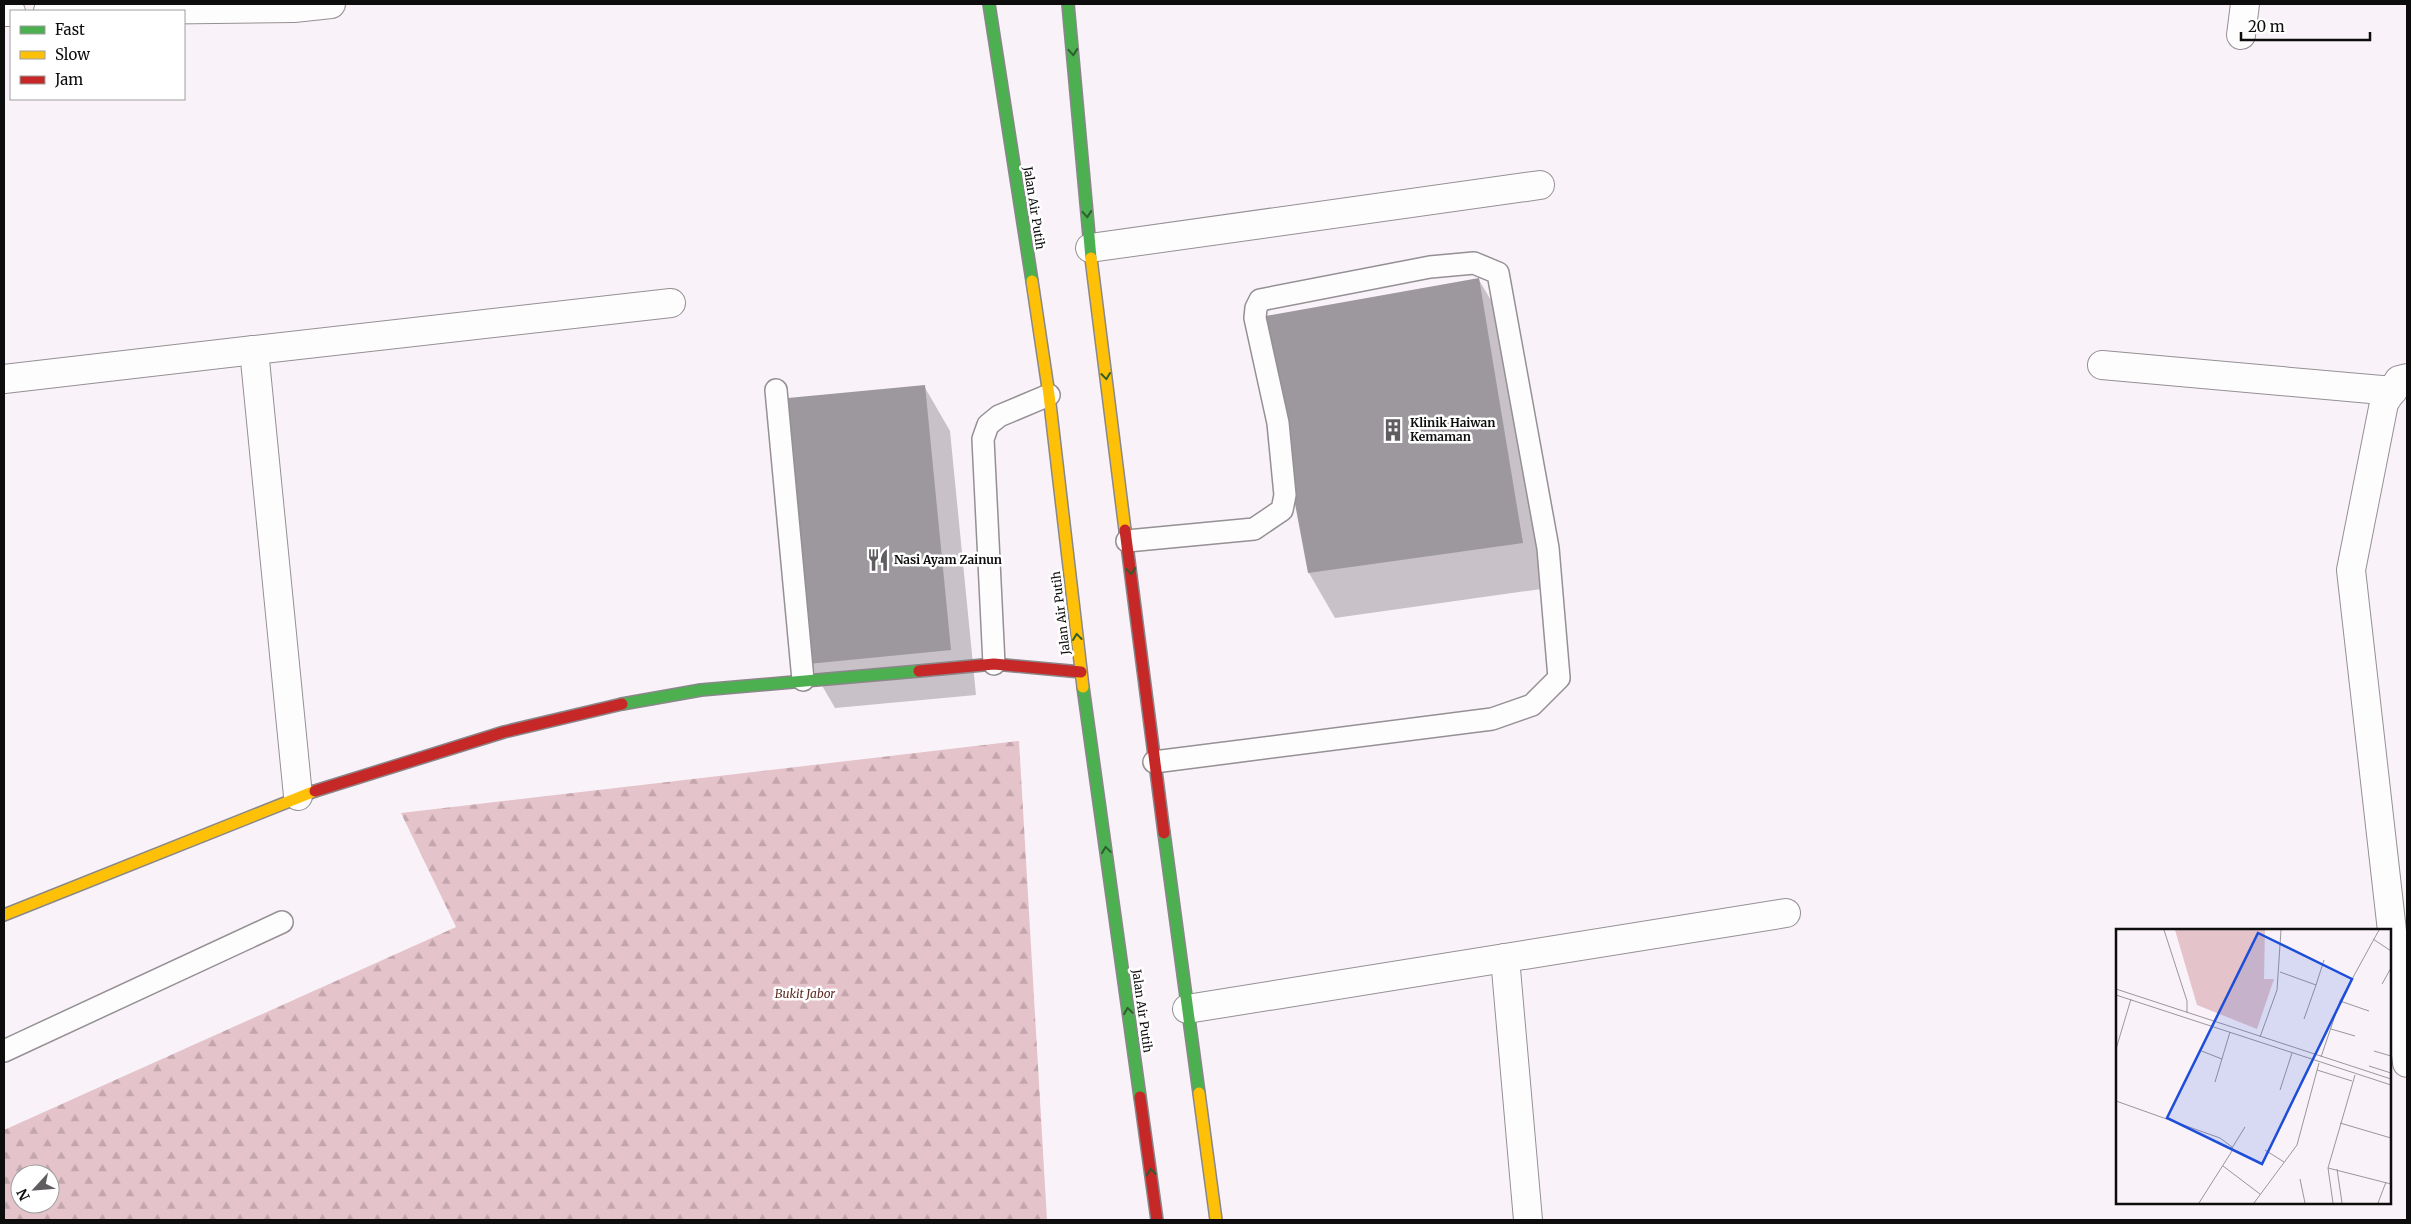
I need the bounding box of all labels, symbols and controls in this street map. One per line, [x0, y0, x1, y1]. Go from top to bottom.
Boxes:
legend [10, 10, 185, 100]
scale bar [2241, 10, 2370, 42]
text: 20 m [2248, 17, 2285, 36]
text: Fast [55, 20, 85, 39]
text: Slow [55, 45, 90, 64]
one-way arrow [1067, 49, 1078, 57]
text: Jam [54, 70, 83, 89]
street label: Jalan Air Putih [1020, 164, 1048, 251]
one-way arrow [1081, 210, 1092, 218]
one-way arrow [1100, 372, 1111, 380]
place label: Klinik Haiwan Kemaman [1410, 415, 1495, 444]
building icon: Klinik Haiwan Kemaman [1380, 417, 1406, 443]
restaurant icon: Nasi Ayam Zainun [865, 547, 891, 573]
place label: Nasi Ayam Zainun [894, 552, 1002, 567]
one-way arrow [1125, 568, 1136, 576]
street label: Jalan Air Putih [1048, 570, 1073, 657]
one-way arrow [1072, 633, 1083, 641]
one-way arrow [1101, 846, 1112, 854]
inset map [2116, 929, 2391, 1204]
street label: Jalan Air Putih [1129, 967, 1156, 1054]
park label: Bukit Jabor [775, 986, 836, 1001]
one-way arrow [1123, 1007, 1134, 1015]
north arrow [10, 1164, 60, 1214]
one-way arrow [1146, 1168, 1156, 1176]
text: N [13, 1186, 34, 1204]

